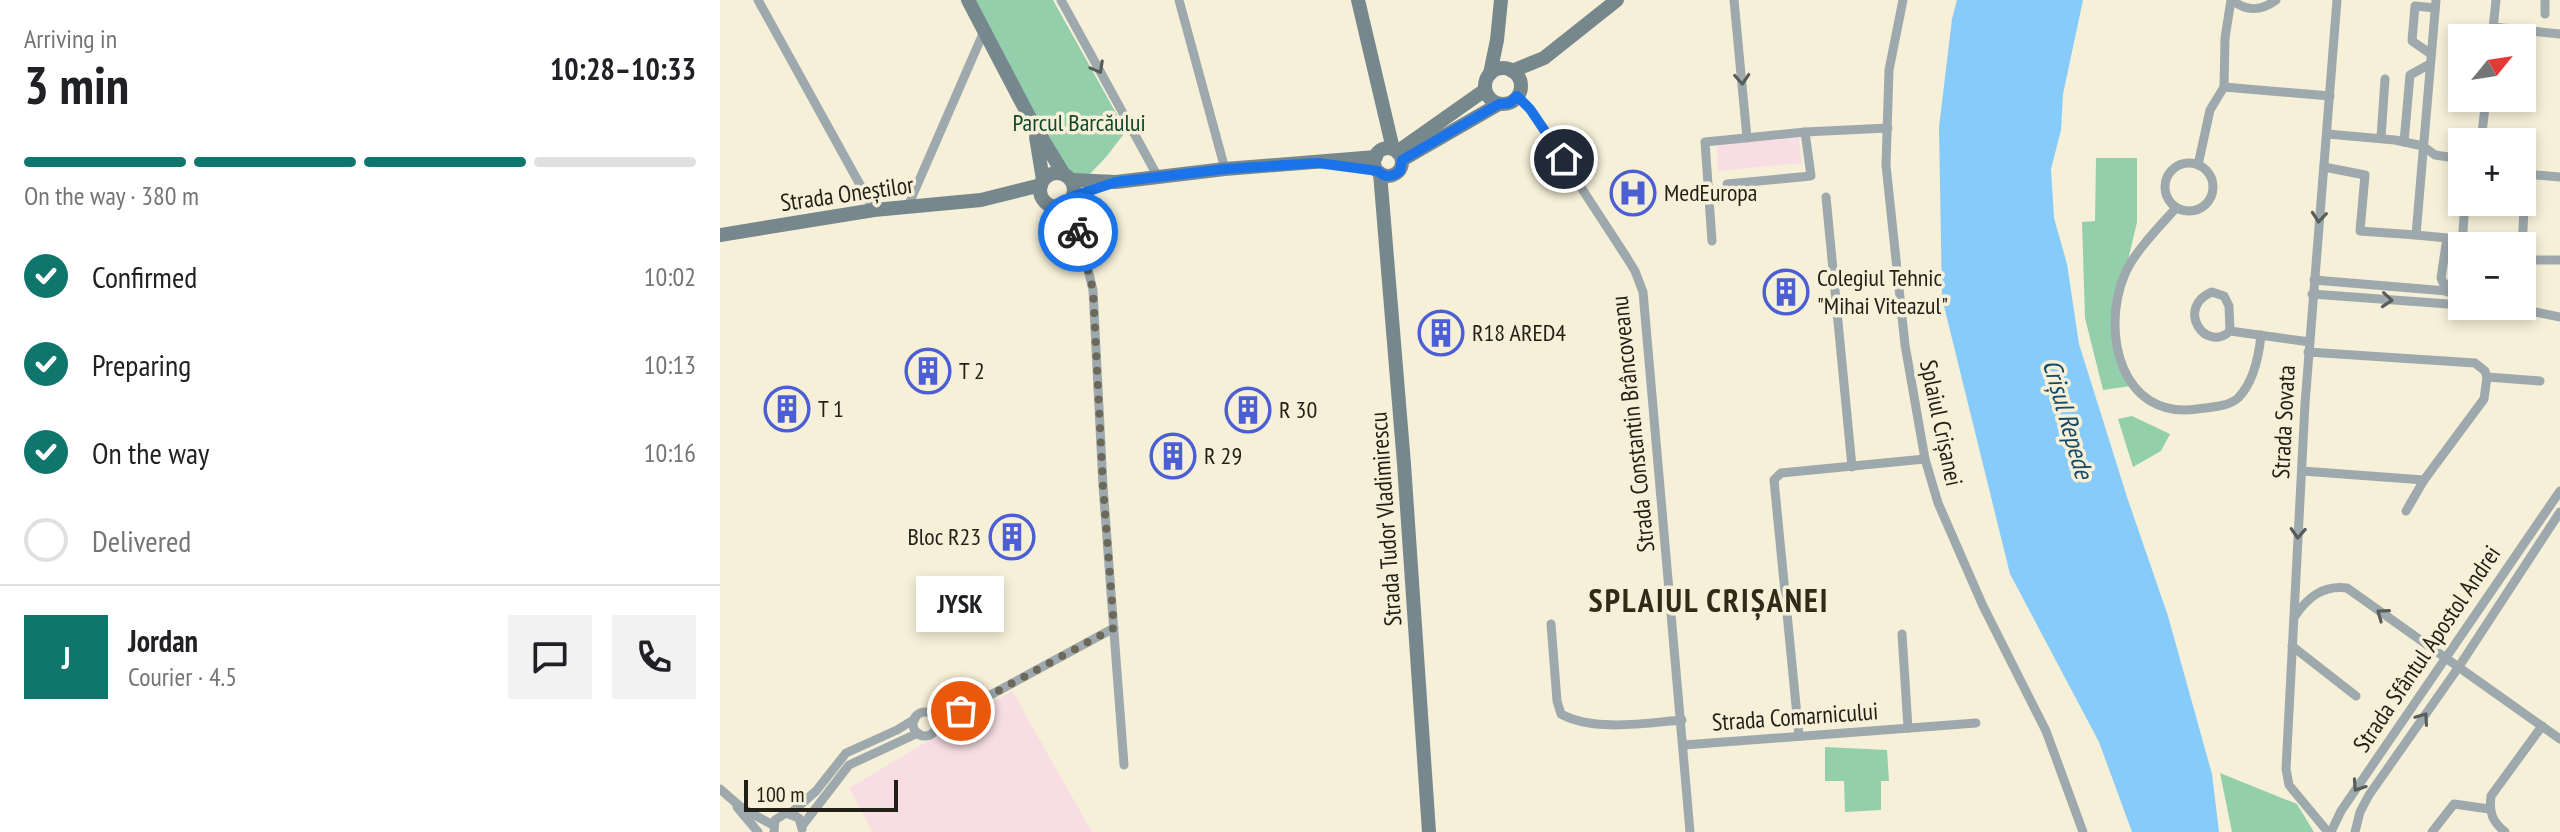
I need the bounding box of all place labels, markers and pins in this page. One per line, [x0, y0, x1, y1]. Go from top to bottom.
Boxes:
pin [1530, 125, 1598, 193]
hospital icon: MedEuropa [1609, 169, 1657, 217]
place label: MedEuropa [1664, 177, 1757, 208]
place label: Colegiul Tehnic "Mihai Viteazul" [1817, 262, 1948, 321]
building icon: Colegiul Tehnic "Mihai Viteazul" [1762, 268, 1810, 316]
building icon: R18 ARED4 [1417, 309, 1465, 357]
place label: R18 ARED4 [1472, 317, 1566, 348]
building icon: T 2 [904, 347, 952, 395]
place label: T 2 [959, 355, 985, 386]
building icon: T 1 [763, 385, 811, 433]
building icon: R 30 [1224, 386, 1272, 434]
place label: T 1 [818, 393, 844, 424]
place label: R 30 [1279, 394, 1317, 425]
building icon: R 29 [1149, 432, 1197, 480]
place label: R 29 [1204, 440, 1242, 471]
building icon: Bloc R23 [988, 513, 1036, 561]
place label: Bloc R23 [907, 521, 981, 552]
callout: JYSK [917, 575, 1005, 631]
pin [927, 677, 995, 745]

